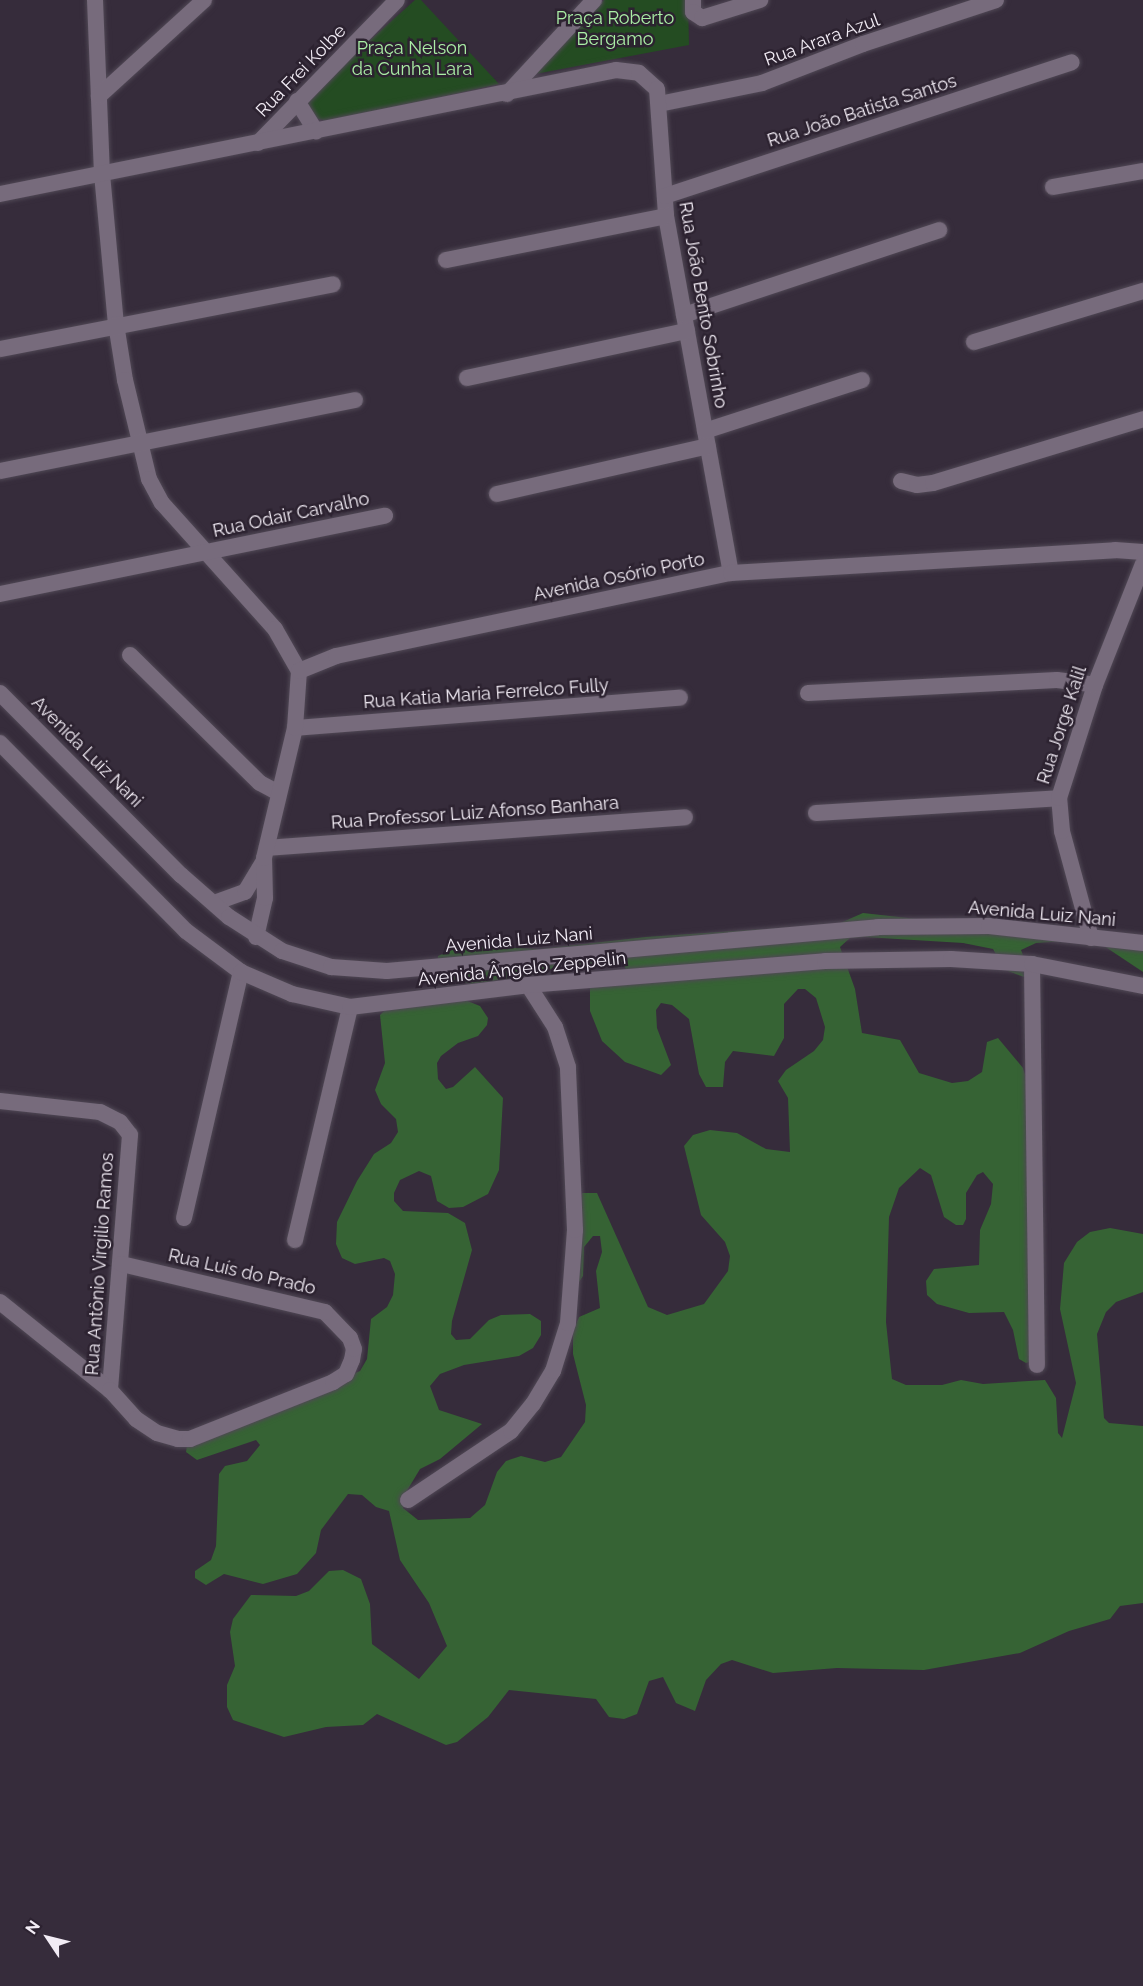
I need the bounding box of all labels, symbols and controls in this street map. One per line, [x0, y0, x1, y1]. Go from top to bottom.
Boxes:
park label: Praça Roberto Bergamo [556, 8, 674, 50]
street label: Rua Arara Azul [761, 9, 883, 71]
street label: Rua Frei Kolbe [252, 20, 350, 122]
park label: Praça Nelson da Cunha Lara [352, 38, 472, 80]
street label: Rua João Batista Santos [764, 70, 960, 152]
street label: Rua João Bento Sobrinho [674, 200, 732, 410]
street label: Rua Odair Carvalho [211, 488, 371, 542]
street label: Avenida Osório Porto [531, 548, 707, 606]
street label: Rua Jorge Kalil [1033, 663, 1091, 787]
street label: Rua Katia Maria Ferrelco Fully [363, 675, 609, 713]
street label: Avenida Luiz Nani [27, 692, 147, 812]
street label: Rua Professor Luiz Afonso Banhara [330, 792, 620, 834]
street label: Avenida Luiz Nani [967, 897, 1117, 931]
street label: Avenida Luiz Nani [444, 923, 594, 957]
street label: Avenida Ângelo Zeppelin [417, 947, 627, 991]
street label: Rua Antônio Virgilio Ramos [81, 1151, 119, 1377]
street label: Rua Luís do Prado [166, 1245, 318, 1299]
north arrow [18, 1908, 78, 1968]
text: N [22, 1917, 44, 1938]

